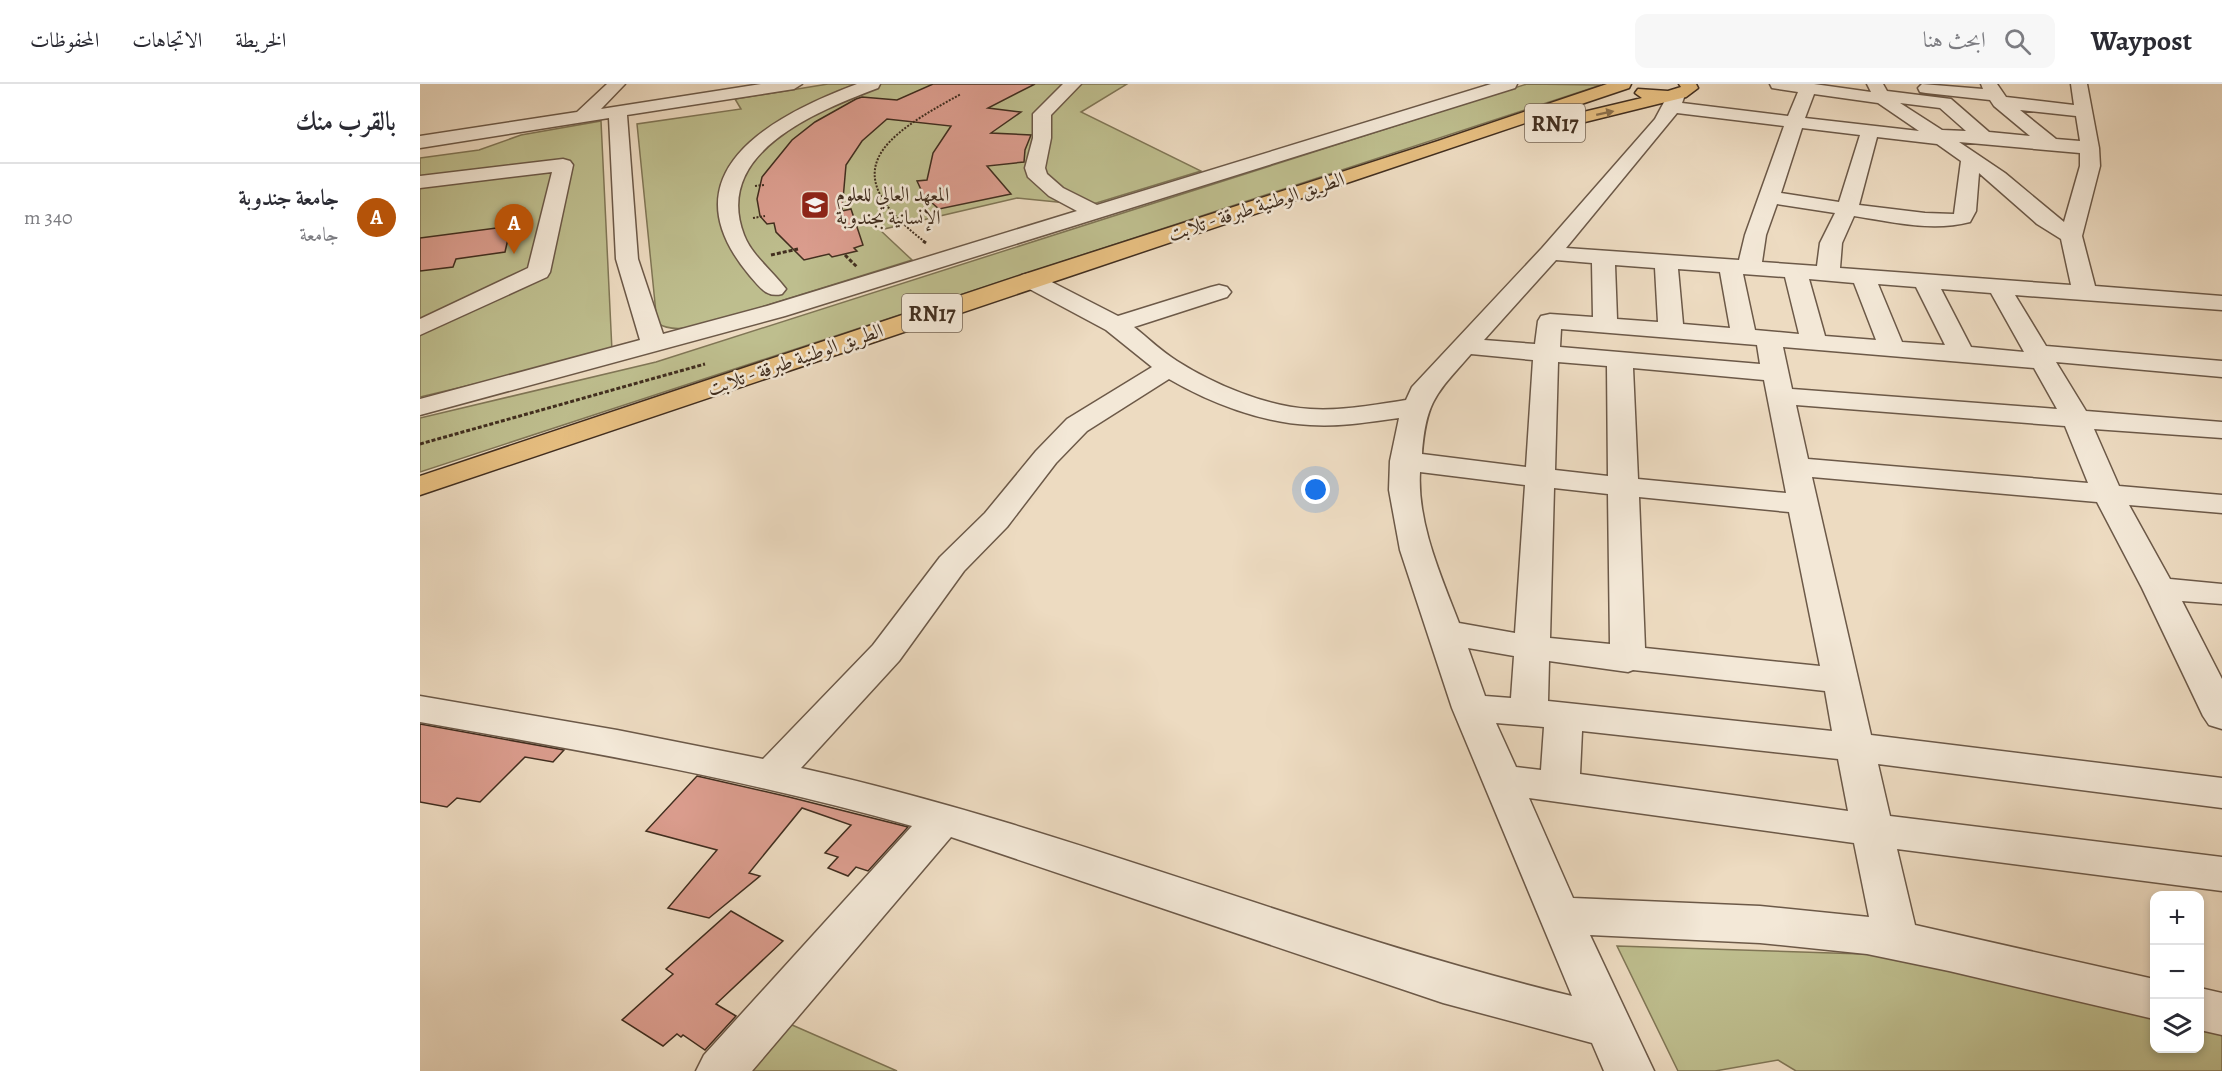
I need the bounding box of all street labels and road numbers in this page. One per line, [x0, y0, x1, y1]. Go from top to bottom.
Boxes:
road number: RN17 [1525, 104, 1585, 142]
street label: الطريق الوطنية طبرقة - تلابت [1165, 165, 1348, 248]
road number: RN17 [902, 294, 962, 332]
street label: الطريق الوطنية طبرقة - تلابت [704, 317, 887, 402]

